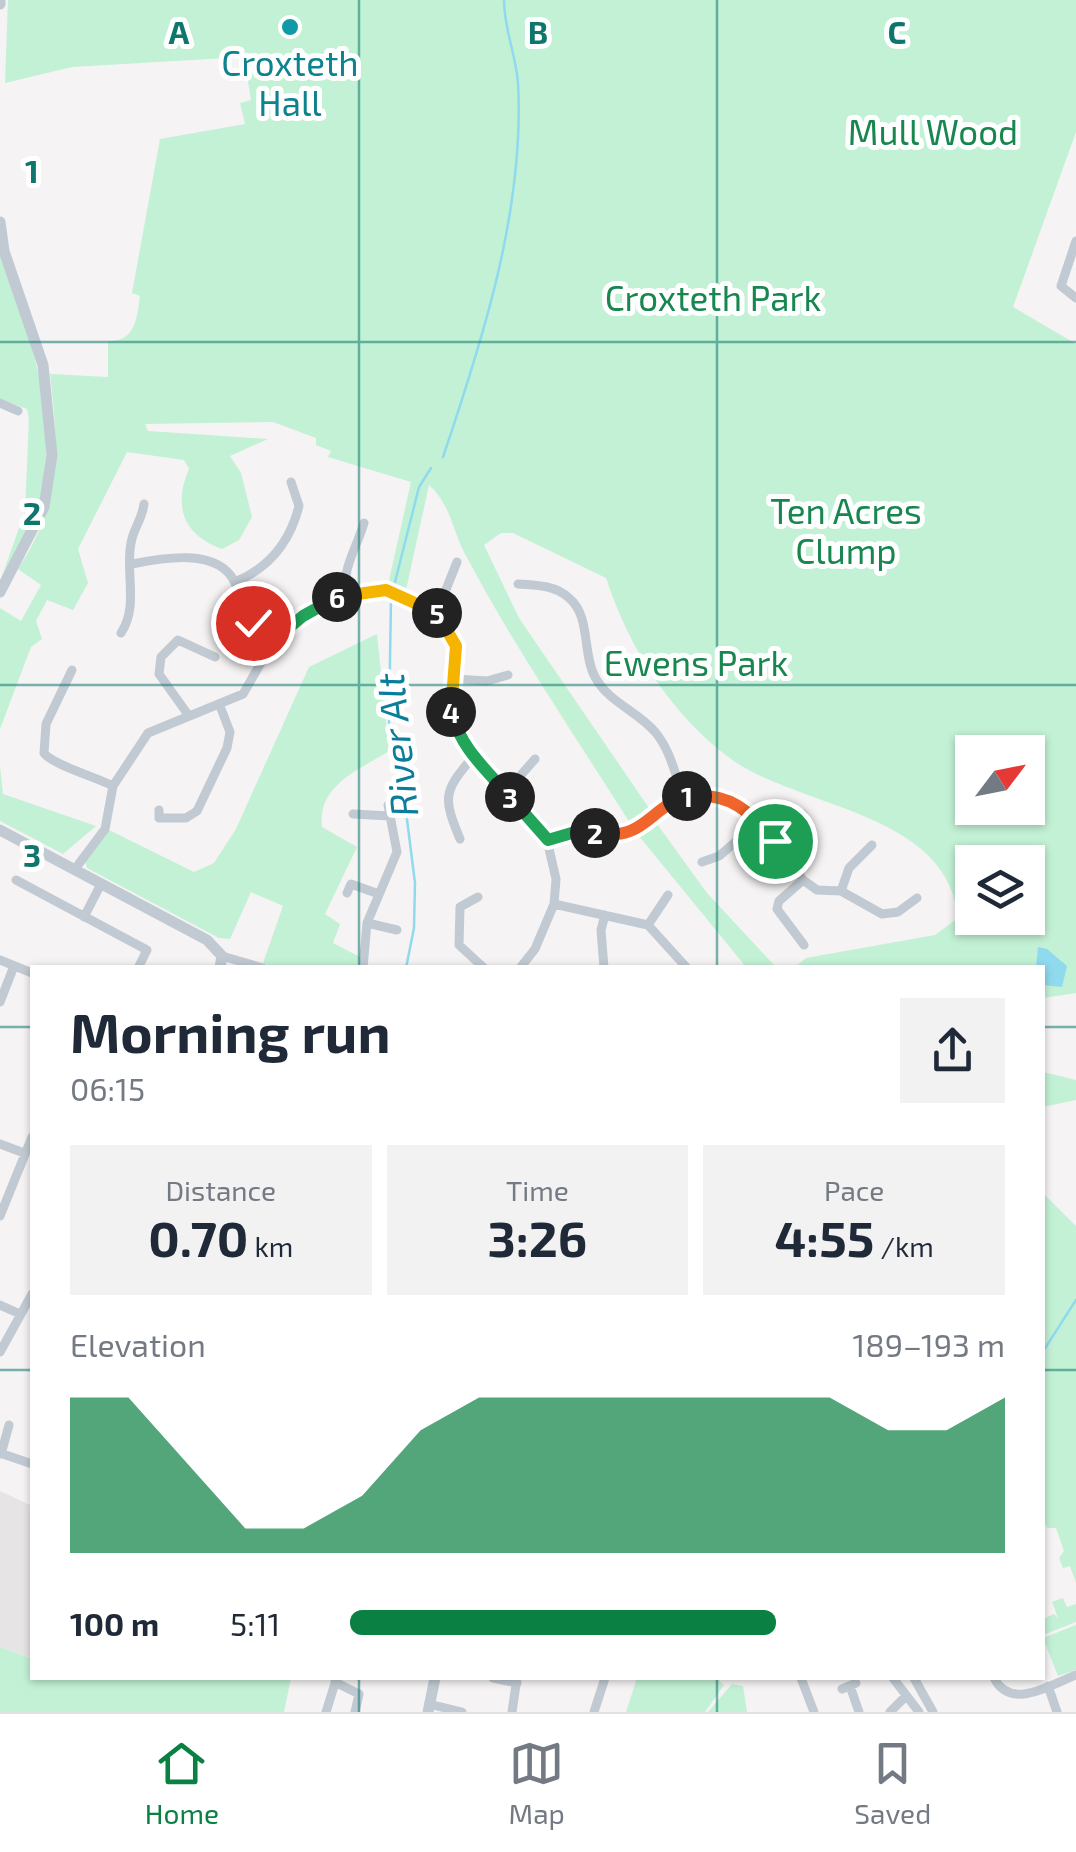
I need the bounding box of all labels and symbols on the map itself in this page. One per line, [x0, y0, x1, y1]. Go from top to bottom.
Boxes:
text: A [169, 12, 190, 50]
text: B [528, 12, 548, 50]
text: C [888, 12, 906, 50]
marker: Croxteth Hall [279, 16, 301, 38]
place label: Croxteth Hall [221, 41, 359, 123]
park label: Mull Wood [848, 110, 1018, 152]
text: 1 [25, 151, 39, 189]
park label: Croxteth Park [605, 276, 822, 318]
park label: Ten Acres Clump [770, 489, 922, 571]
text: 2 [23, 493, 41, 531]
pin: 6 [312, 572, 362, 622]
pin [211, 581, 296, 666]
pin: 5 [412, 588, 462, 638]
park label: Ewens Park [604, 641, 788, 683]
water label: River Alt [366, 671, 426, 819]
pin: 4 [426, 687, 476, 737]
north arrow [955, 735, 1045, 825]
pin: 1 [662, 771, 712, 821]
pin: 3 [485, 772, 535, 822]
pin [733, 799, 818, 884]
pin: 2 [570, 808, 620, 858]
text: 3 [23, 835, 41, 873]

